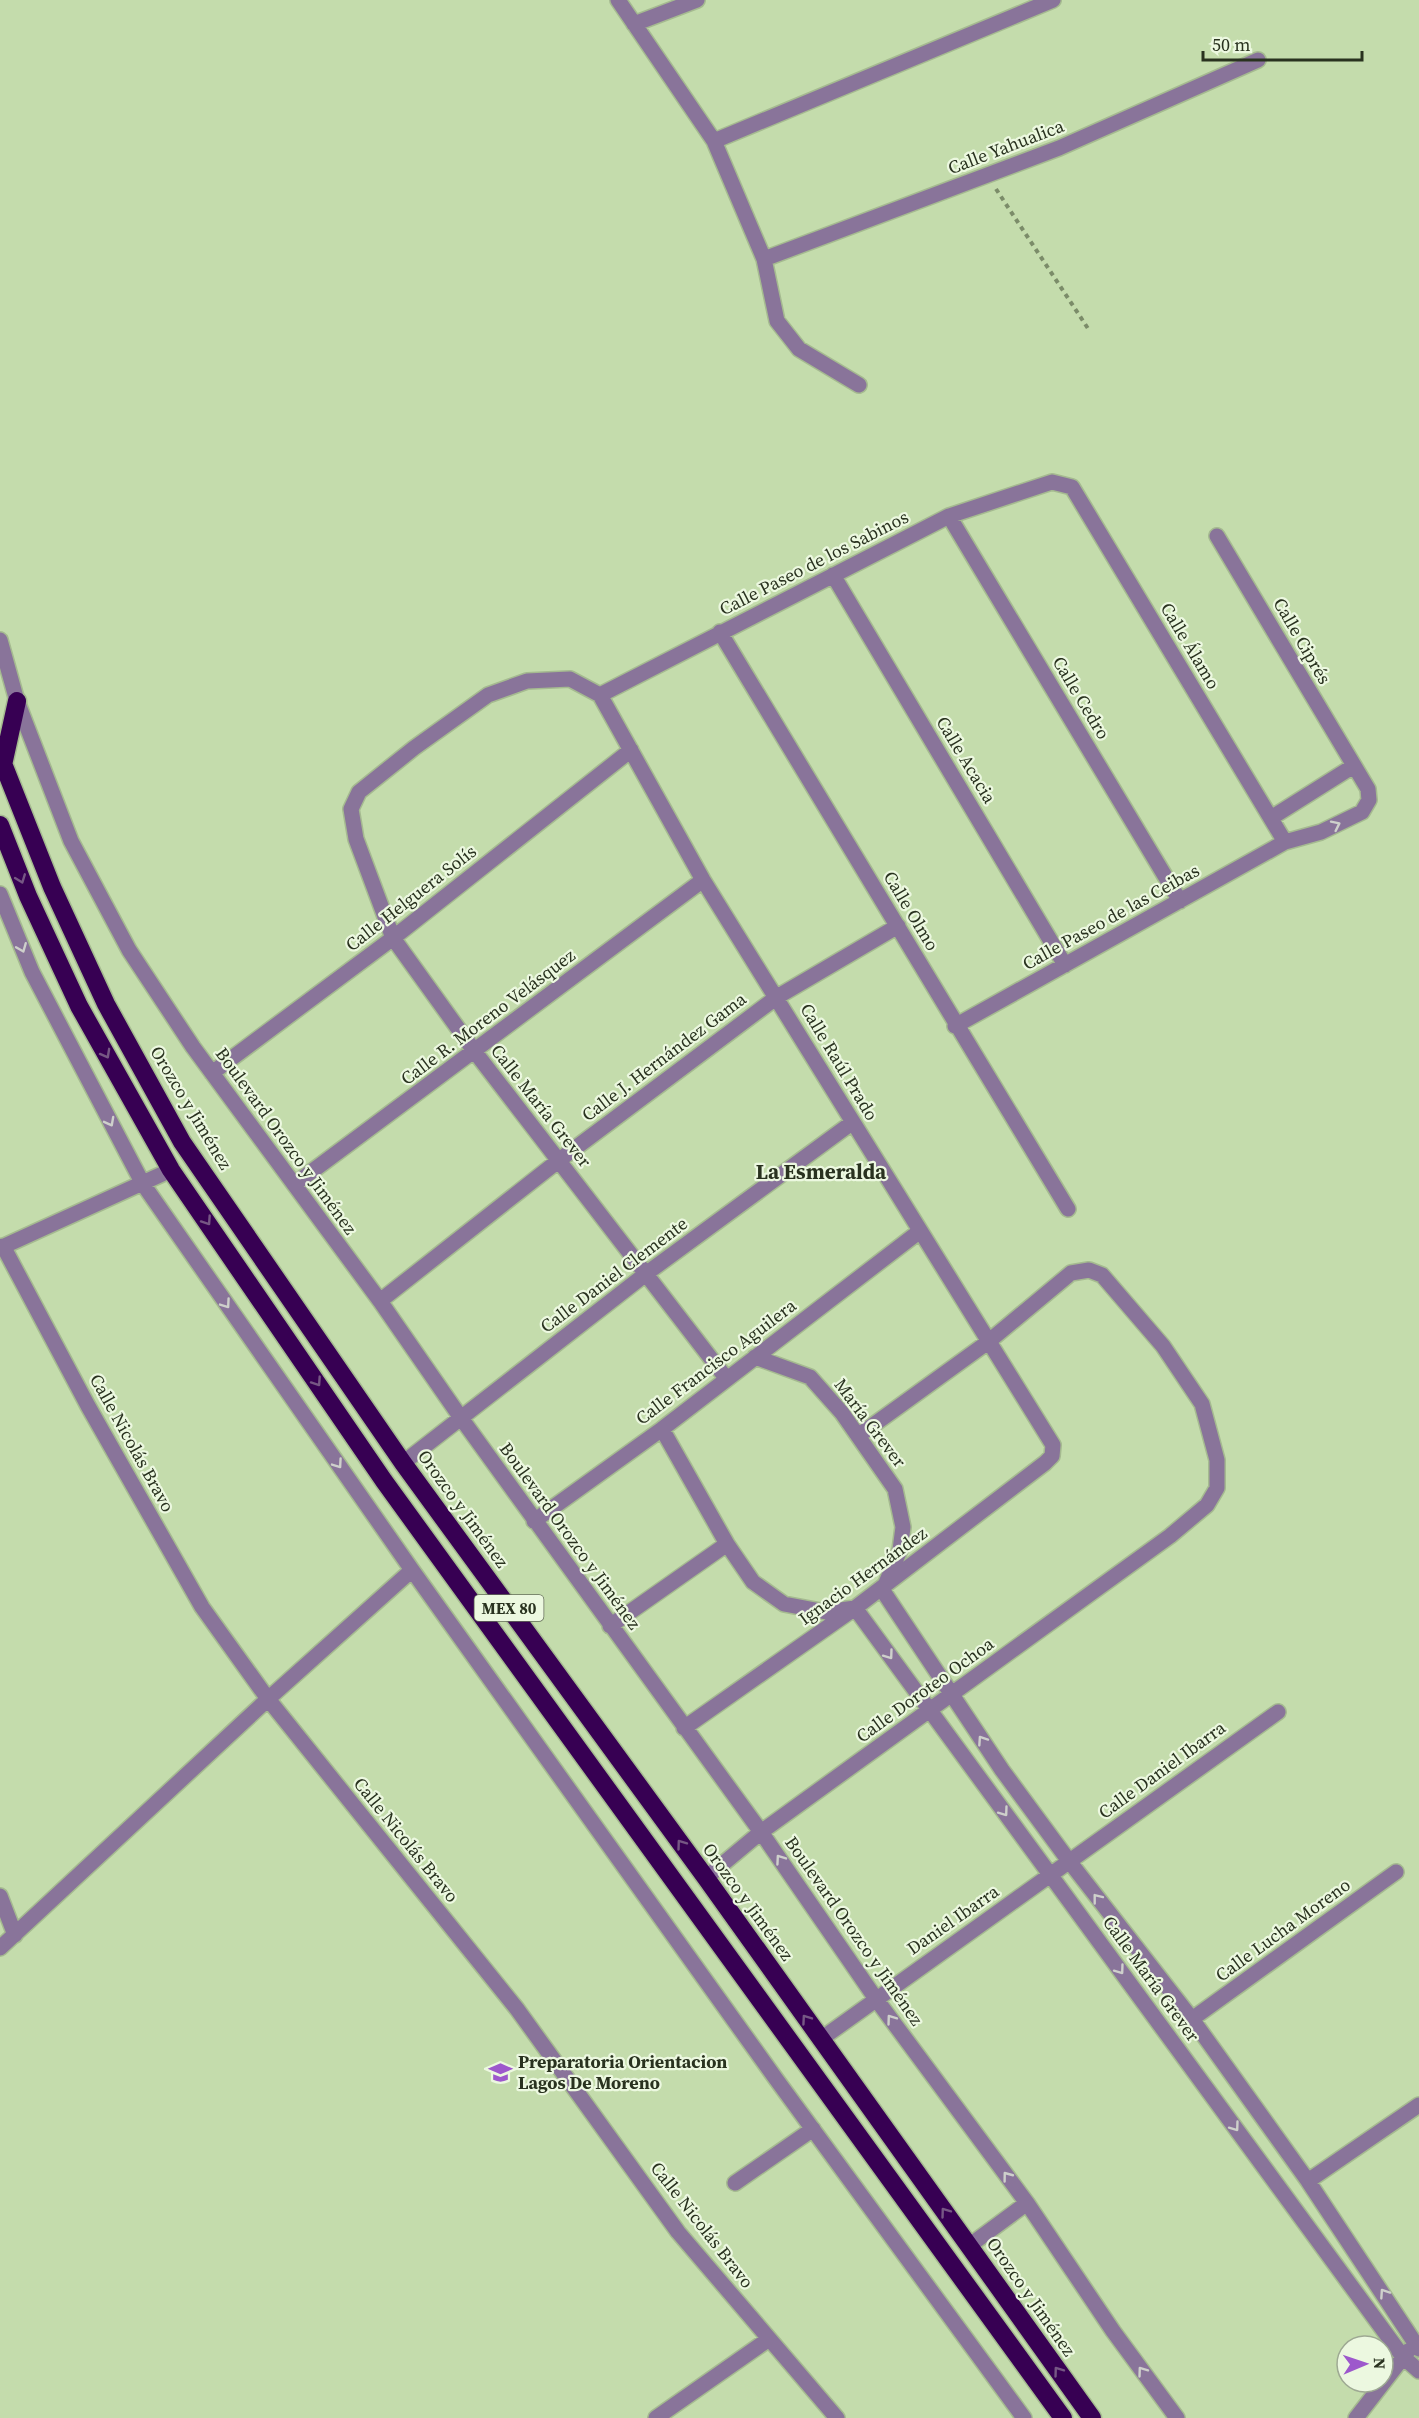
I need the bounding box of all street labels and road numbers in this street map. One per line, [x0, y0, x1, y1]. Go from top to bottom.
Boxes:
street label: Calle Yahualica [944, 113, 1068, 180]
street label: Calle Paseo de los Sabinos [715, 504, 913, 621]
street label: Calle Ciprés [1268, 593, 1337, 689]
street label: Calle Álamo [1155, 598, 1226, 694]
street label: Calle Cedro [1047, 652, 1116, 744]
street label: Calle Acacia [931, 712, 1003, 809]
street label: Calle Helguera Solís [340, 838, 481, 957]
street label: Calle Paseo de las Ceibas [1018, 857, 1204, 976]
street label: Calle Olmo [878, 866, 945, 955]
street label: Calle R. Moreno Velásquez [395, 943, 580, 1091]
street label: Calle J. Hernández Gama [576, 986, 752, 1127]
street label: Calle Raúl Prado [795, 998, 884, 1125]
street label: Calle María Grever [485, 1039, 598, 1173]
street label: Orozco y Jiménez [145, 1041, 238, 1174]
street label: Boulevard Orozco y Jiménez [210, 1042, 363, 1239]
street label: Calle Daniel Clemente [535, 1211, 692, 1338]
street label: Calle Francisco Aguilera [630, 1292, 802, 1430]
street label: Calle Nicolás Bravo [84, 1369, 181, 1516]
street label: María Grever [829, 1373, 912, 1473]
street label: Boulevard Orozco y Jiménez [494, 1437, 647, 1634]
street label: Orozco y Jiménez [412, 1445, 515, 1573]
street label: Ignacio Hernández [793, 1521, 932, 1631]
road number: MEX 80 [474, 1595, 544, 1621]
street label: Calle Doroteo Ochoa [851, 1631, 999, 1748]
street label: Calle Daniel Ibarra [1093, 1714, 1231, 1824]
street label: Calle Nicolás Bravo [348, 1772, 465, 1908]
street label: Boulevard Orozco y Jiménez [779, 1831, 929, 2030]
street label: Orozco y Jiménez [697, 1838, 800, 1966]
street label: Calle Lucha Moreno [1210, 1872, 1355, 1987]
street label: Daniel Ibarra [902, 1878, 1004, 1961]
street label: Calle María Grever [1097, 1911, 1206, 2047]
street label: Calle Nicolás Bravo [645, 2156, 760, 2293]
street label: Orozco y Jiménez [981, 2232, 1082, 2361]

